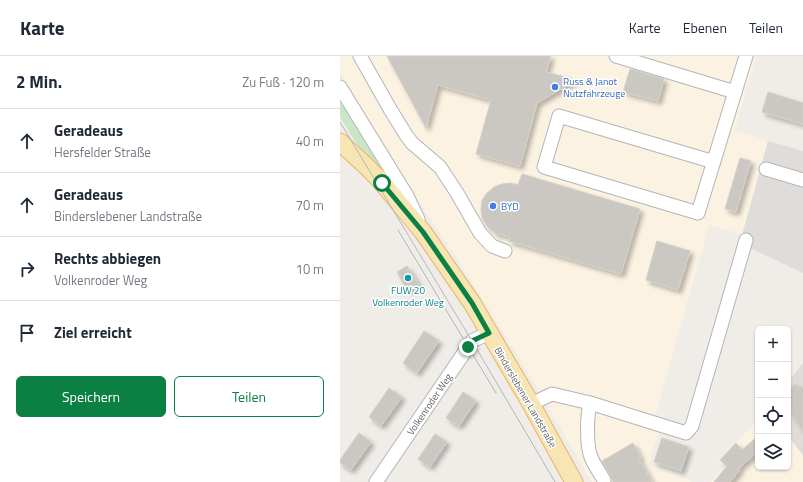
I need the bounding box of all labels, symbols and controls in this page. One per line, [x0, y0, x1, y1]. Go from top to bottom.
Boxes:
text: Karte [20, 13, 65, 42]
text: Karte [629, 17, 661, 38]
text: Ebenen [683, 17, 727, 38]
text: Teilen [749, 17, 783, 38]
text: 2 Min. [16, 69, 62, 95]
text: Zu Fuß · 120 m [242, 72, 324, 92]
place label: Russ & Janot Nutzfahrzeuge [563, 74, 625, 101]
marker: Russ & Janot Nutzfahrzeuge [550, 82, 560, 92]
text: Geradeaus [54, 119, 123, 142]
icon: ahead [16, 130, 38, 152]
text: 40 m [296, 131, 324, 151]
text: Hersfelder Straße [54, 142, 151, 162]
route start [373, 174, 391, 192]
text: Geradeaus [54, 183, 123, 206]
icon: ahead [16, 194, 38, 216]
text: 70 m [296, 195, 324, 215]
place label: BYD [501, 199, 519, 214]
marker: BYD [488, 201, 498, 211]
text: Binderslebener Landstraße [54, 206, 202, 226]
text: Rechts abbiegen [54, 247, 161, 270]
icon: right [16, 258, 38, 280]
text: 10 m [296, 259, 324, 279]
text: Volkenroder Weg [54, 270, 147, 290]
marker: FUW 20 Volkenroder Weg [403, 273, 413, 283]
place label: FUW 20 Volkenroder Weg [372, 283, 444, 310]
text: Ziel erreicht [54, 321, 132, 344]
icon: arrive [16, 322, 38, 344]
map controls [755, 326, 791, 470]
button: + [755, 326, 791, 362]
route end [459, 338, 477, 356]
street label: Binderslebener Landstraße [491, 344, 561, 450]
button: − [755, 362, 791, 398]
street label: Volkenroder Weg [403, 370, 456, 438]
button: Speichern [16, 376, 166, 417]
button: Teilen [174, 376, 324, 417]
button: locate [755, 398, 791, 434]
button: layers [755, 434, 791, 470]

